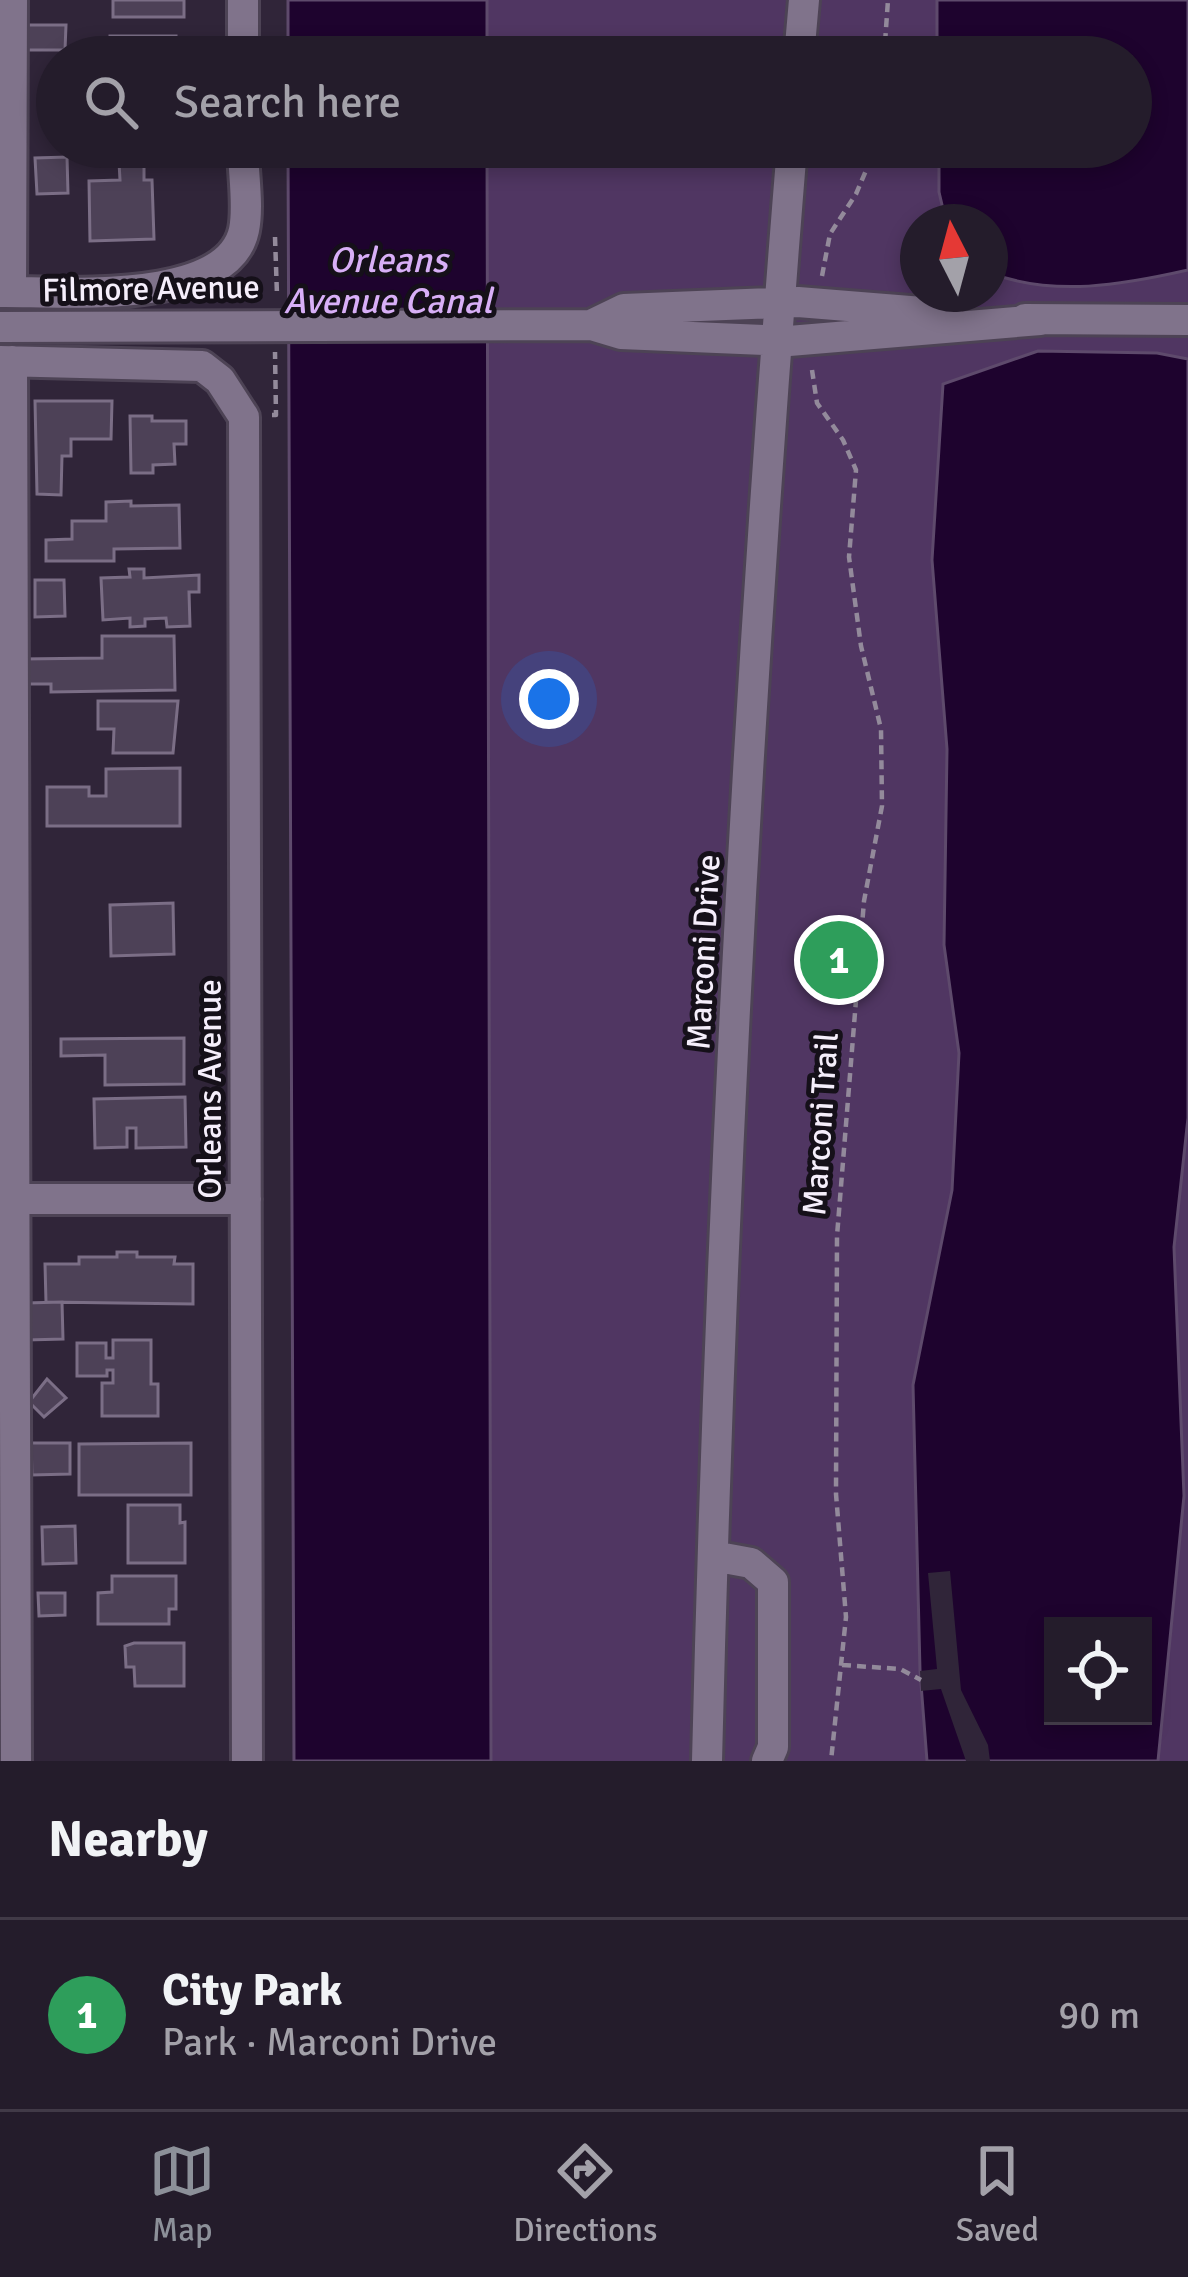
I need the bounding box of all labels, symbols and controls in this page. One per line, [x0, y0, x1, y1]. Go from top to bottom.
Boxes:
search box [36, 36, 1152, 168]
icon: search [78, 69, 144, 135]
text: Search here [174, 75, 401, 130]
north arrow [900, 204, 1008, 312]
water label: Orleans Avenue Canal [284, 238, 495, 324]
street label: Filmore Avenue [42, 267, 260, 311]
your location [519, 669, 579, 729]
street label: Marconi Drive [678, 853, 730, 1051]
pin: 1 [800, 915, 878, 1005]
street label: Orleans Avenue [190, 979, 231, 1199]
street label: Marconi Trail [794, 1031, 848, 1217]
map controls [1044, 1617, 1152, 1725]
button: locate [1044, 1617, 1152, 1725]
text: Nearby [48, 1808, 208, 1871]
text: City Park [162, 1963, 342, 2018]
text: 1 [76, 1991, 98, 2039]
text: 90 m [1058, 1991, 1140, 2039]
text: Park · Marconi Drive [162, 2018, 497, 2066]
tab: Map [149, 2138, 215, 2251]
tab: Directions [513, 2138, 658, 2251]
tab: Saved [956, 2138, 1039, 2251]

